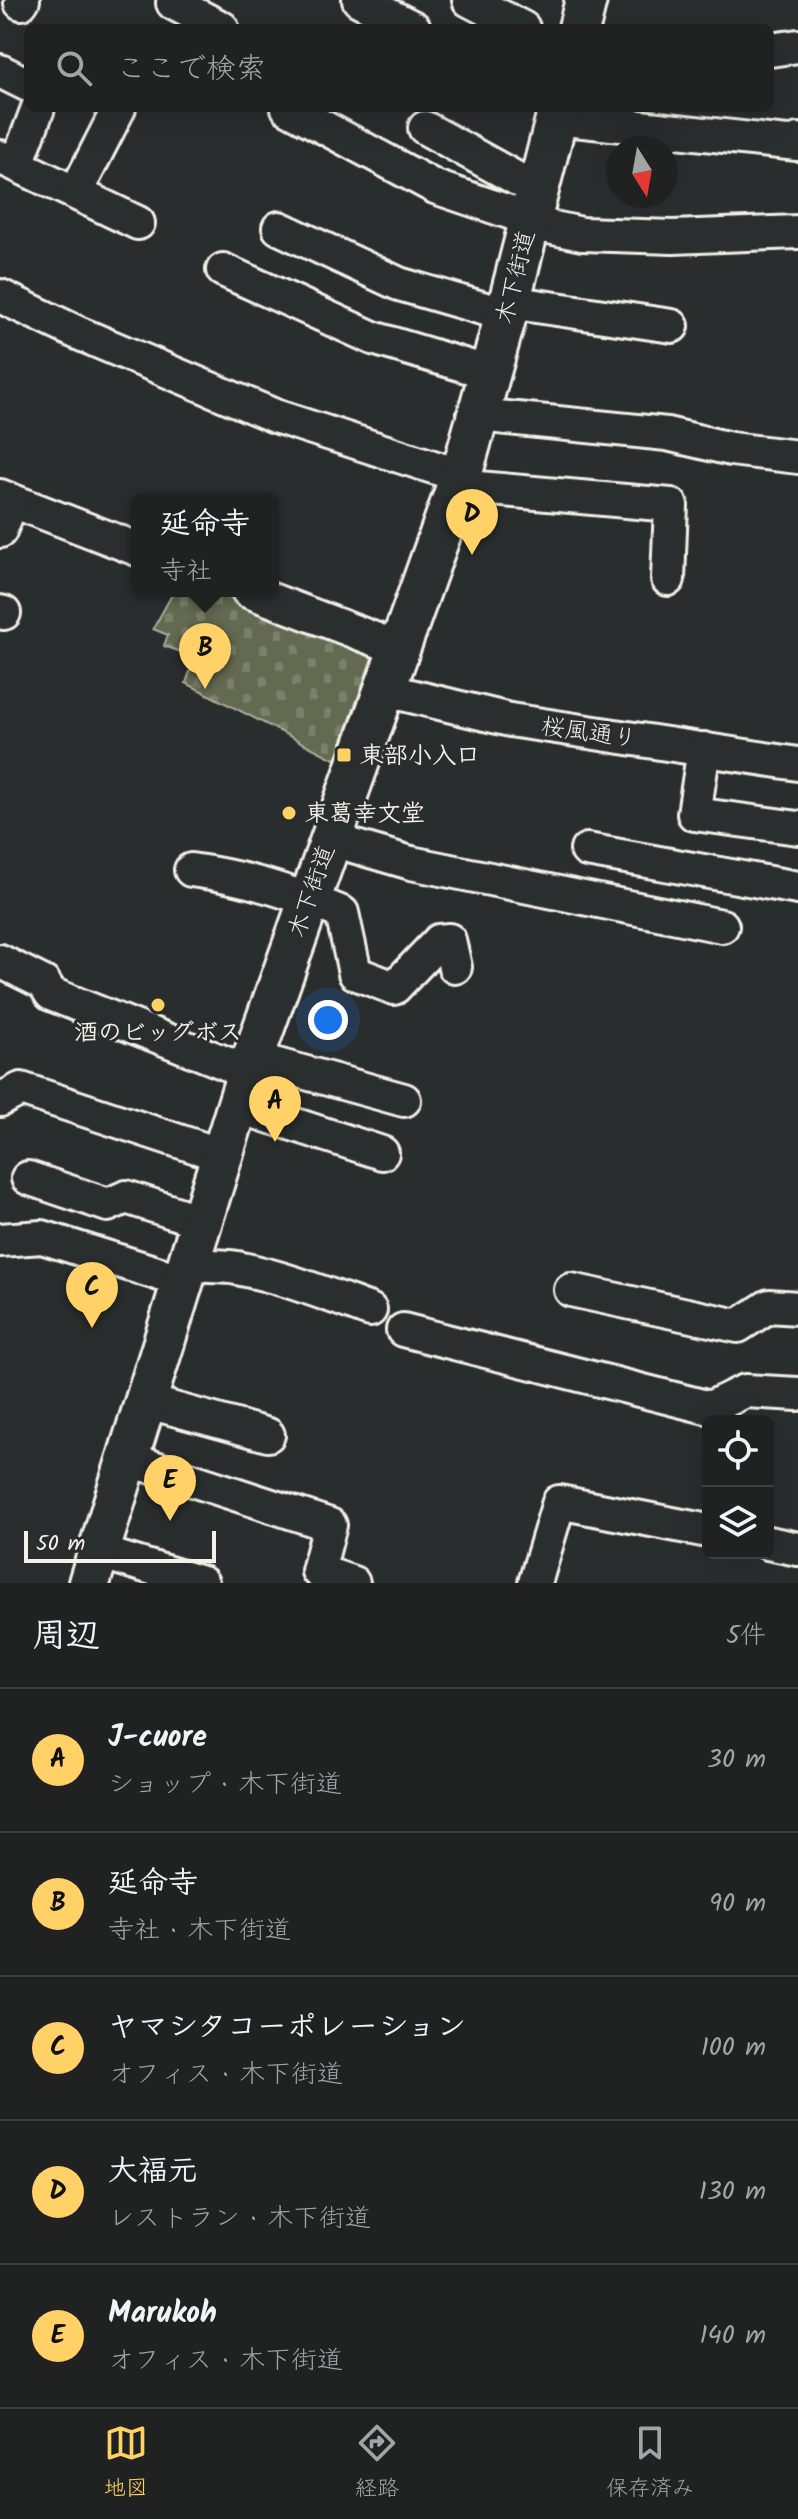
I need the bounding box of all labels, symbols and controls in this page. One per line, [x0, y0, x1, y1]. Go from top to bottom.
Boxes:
search box [24, 24, 774, 112]
icon: search [52, 46, 96, 90]
text: ここで検索 [116, 46, 266, 94]
north arrow [606, 136, 678, 208]
street label: 木下街道 [486, 226, 547, 329]
pin: D [446, 489, 498, 555]
popup [131, 493, 279, 597]
text: 延命寺 [160, 501, 250, 549]
text: 寺社 [160, 551, 212, 593]
pin: B [179, 623, 231, 689]
street label: 桜風通り [539, 707, 639, 759]
place label: 東部小入口 [360, 737, 480, 776]
marker: 東部小入口 [335, 746, 353, 764]
place label: 東葛幸文堂 [305, 795, 425, 834]
marker: 東葛幸文堂 [280, 804, 298, 822]
street label: 木下街道 [278, 840, 346, 943]
marker: 酒のビッグボス [149, 996, 167, 1014]
your location [308, 1000, 348, 1040]
place label: 酒のビッグボス [74, 1014, 242, 1053]
pin: A [249, 1076, 301, 1142]
pin: C [66, 1262, 118, 1328]
map controls [702, 1415, 774, 1559]
button: locate [702, 1415, 774, 1487]
pin: E [144, 1455, 196, 1521]
button: layers [702, 1487, 774, 1559]
scale bar [24, 1527, 216, 1563]
text: 50 m [36, 1527, 85, 1562]
text: 周辺 [32, 1610, 100, 1664]
text: 5件 [726, 1615, 766, 1657]
text: J-cuore [108, 1714, 207, 1762]
text: A [50, 1739, 66, 1781]
text: 30 m [707, 1739, 766, 1781]
text: ショップ · 木下街道 [108, 1764, 342, 1806]
text: 延命寺 [108, 1860, 198, 1908]
text: B [50, 1883, 66, 1925]
text: 90 m [709, 1883, 766, 1925]
text: 寺社 · 木下街道 [108, 1910, 291, 1952]
text: ヤマシタコーポレーション [108, 2004, 466, 2052]
text: C [50, 2027, 66, 2069]
text: 100 m [701, 2027, 766, 2069]
text: オフィス · 木下街道 [108, 2054, 343, 2096]
text: 大福元 [108, 2148, 198, 2196]
text: D [49, 2171, 67, 2213]
text: 130 m [699, 2171, 766, 2213]
text: レストラン · 木下街道 [108, 2198, 371, 2240]
text: Marukoh [108, 2290, 217, 2338]
text: E [51, 2315, 65, 2357]
text: 140 m [699, 2315, 766, 2357]
text: オフィス · 木下街道 [108, 2340, 343, 2382]
tab: 地図 [104, 2421, 148, 2507]
tab: 経路 [355, 2421, 399, 2507]
tab: 保存済み [606, 2421, 694, 2507]

